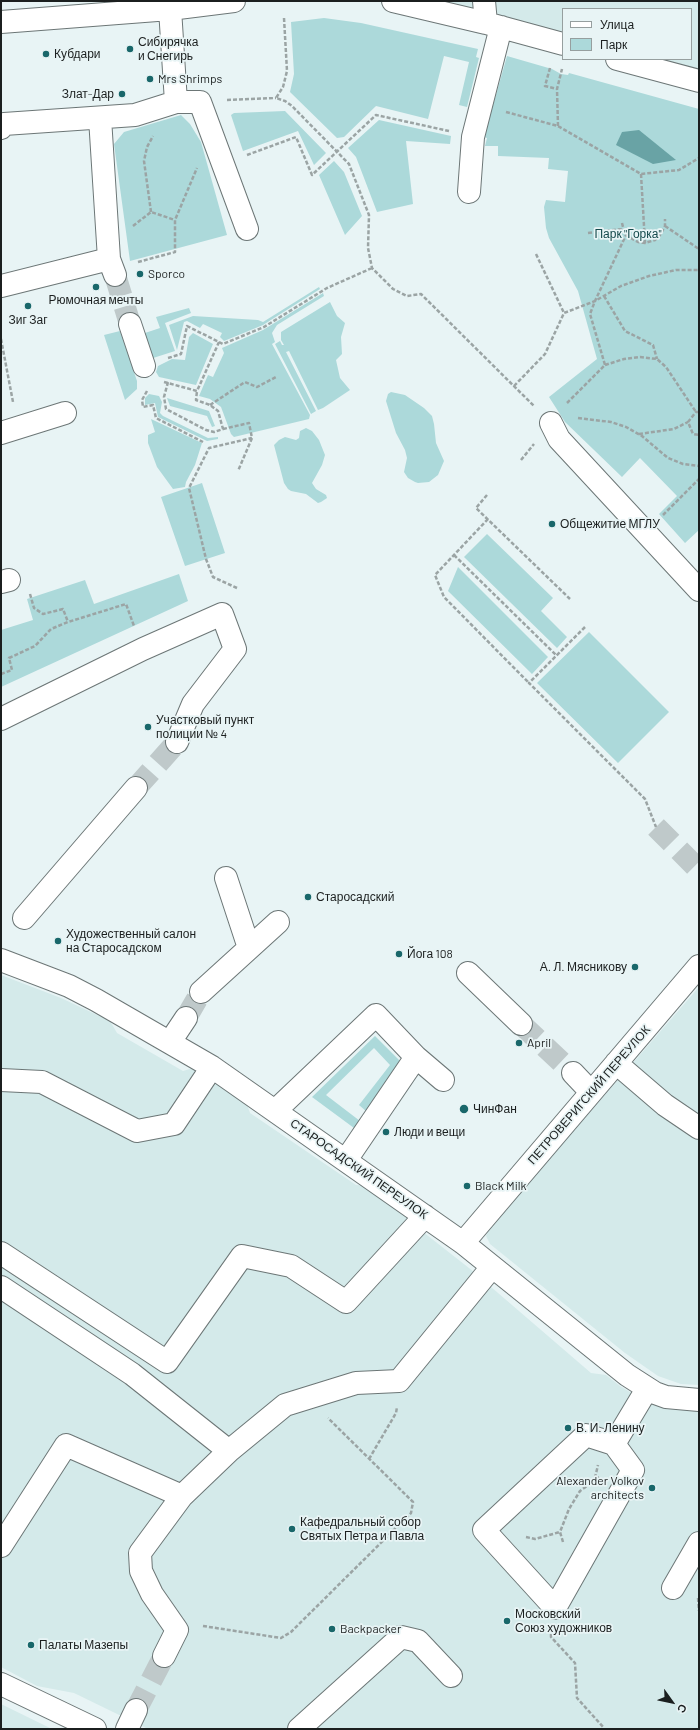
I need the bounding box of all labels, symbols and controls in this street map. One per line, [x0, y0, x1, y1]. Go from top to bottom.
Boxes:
legend [562, 8, 692, 60]
text: Улица [600, 17, 634, 31]
place label: Сибирячка и Снегирь [138, 35, 198, 63]
text: Парк [600, 37, 627, 51]
marker: Сибирячка и Снегирь [125, 44, 135, 54]
place label: Кубдари [54, 47, 101, 61]
marker: Кубдари [41, 49, 51, 59]
place label: Mrs Shrimps [158, 72, 222, 86]
marker: Mrs Shrimps [145, 74, 155, 84]
place label: Злат-Дар [62, 87, 114, 101]
marker: Злат-Дар [117, 89, 127, 99]
park label: Парк "Горка" [594, 227, 662, 241]
place label: Sporco [148, 267, 185, 281]
marker: Sporco [135, 269, 145, 279]
marker: Рюмочная мечты [91, 282, 101, 292]
place label: Рюмочная мечты [49, 293, 143, 307]
marker: Зиг Заг [23, 301, 33, 311]
place label: Зиг Заг [8, 313, 48, 327]
place label: Общежитие МГЛУ [560, 517, 660, 531]
marker: Общежитие МГЛУ [547, 519, 557, 529]
place label: Участковый пункт полиции № 4 [156, 713, 254, 741]
marker: Участковый пункт полиции № 4 [143, 722, 153, 732]
place label: Старосадский [316, 890, 394, 904]
marker: Старосадский [303, 892, 313, 902]
place label: Художественный салон на Старосадском [66, 927, 196, 955]
marker: Художественный салон на Старосадском [53, 936, 63, 946]
place label: Йога 108 [407, 947, 453, 961]
marker: Йога 108 [394, 949, 404, 959]
place label: А. Л. Мясникову [540, 960, 627, 974]
marker: А. Л. Мясникову [630, 962, 640, 972]
street label: ПЕТРОВЕРИГСКИЙ ПЕРЕУЛОК [525, 1023, 653, 1167]
place label: April [527, 1036, 551, 1050]
marker: April [514, 1038, 524, 1048]
place label: ЧинФан [473, 1102, 517, 1116]
marker: ЧинФан [458, 1103, 470, 1115]
street label: СТАРОСАДСКИЙ ПЕРЕУЛОК [287, 1116, 431, 1222]
place label: Люди и вещи [394, 1125, 465, 1139]
marker: Люди и вещи [381, 1127, 391, 1137]
place label: Black Milk [475, 1179, 526, 1193]
marker: Black Milk [462, 1181, 472, 1191]
place label: В. И. Ленину [576, 1421, 645, 1435]
marker: В. И. Ленину [563, 1423, 573, 1433]
place label: Alexander Volkov architects [556, 1474, 644, 1502]
marker: Alexander Volkov architects [647, 1483, 657, 1493]
place label: Кафедральный собор Святых Петра и Павла [300, 1515, 424, 1543]
marker: Кафедральный собор Святых Петра и Павла [287, 1524, 297, 1534]
place label: Московский Союз художников [515, 1607, 612, 1635]
marker: Московский Союз художников [502, 1616, 512, 1626]
place label: Backpacker [340, 1622, 401, 1636]
marker: Backpacker [327, 1624, 337, 1634]
place label: Палаты Мазепы [39, 1638, 128, 1652]
marker: Палаты Мазепы [26, 1640, 36, 1650]
north arrow [652, 1682, 692, 1722]
text: С [675, 1702, 690, 1716]

